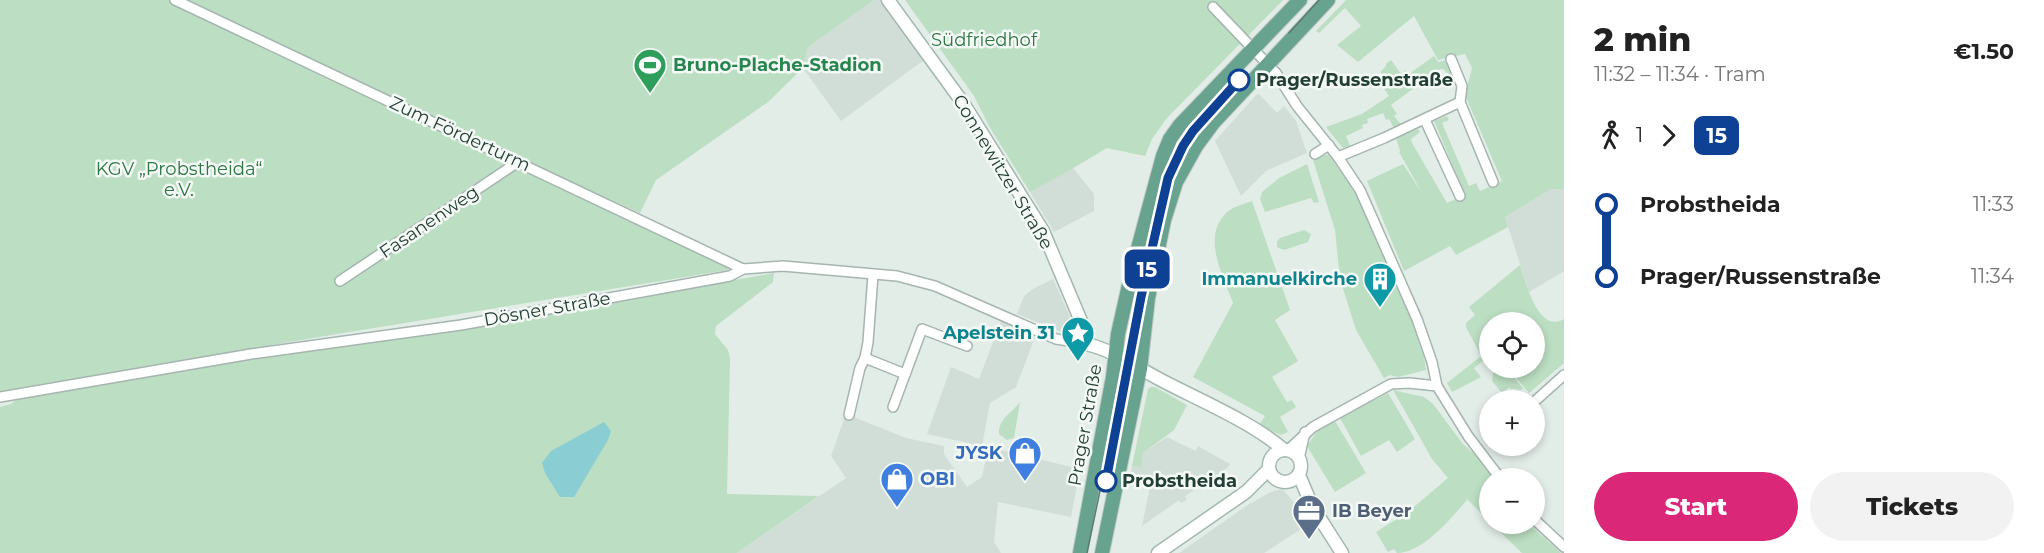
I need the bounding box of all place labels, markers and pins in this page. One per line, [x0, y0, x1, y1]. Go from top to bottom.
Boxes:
sports icon: Bruno-Plache-Stadion [632, 47, 668, 94]
place label: Bruno-Plache-Stadion [673, 54, 882, 76]
marker: Prager/Russenstraße [1228, 69, 1250, 91]
place label: Prager/Russenstraße [1256, 69, 1453, 91]
building icon: Immanuelkirche [1362, 261, 1398, 308]
place label: Immanuelkirche [1201, 268, 1357, 290]
place icon: Apelstein 31 [1060, 315, 1096, 362]
place label: Apelstein 31 [942, 322, 1055, 344]
shop icon: JYSK [1007, 435, 1043, 482]
place label: JYSK [955, 442, 1003, 464]
shop icon: OBI [879, 461, 915, 508]
place label: OBI [920, 468, 955, 490]
marker: Probstheida [1095, 470, 1117, 492]
place label: Probstheida [1122, 470, 1237, 492]
office icon: IB Beyer [1291, 493, 1327, 540]
place label: IB Beyer [1332, 500, 1412, 522]

